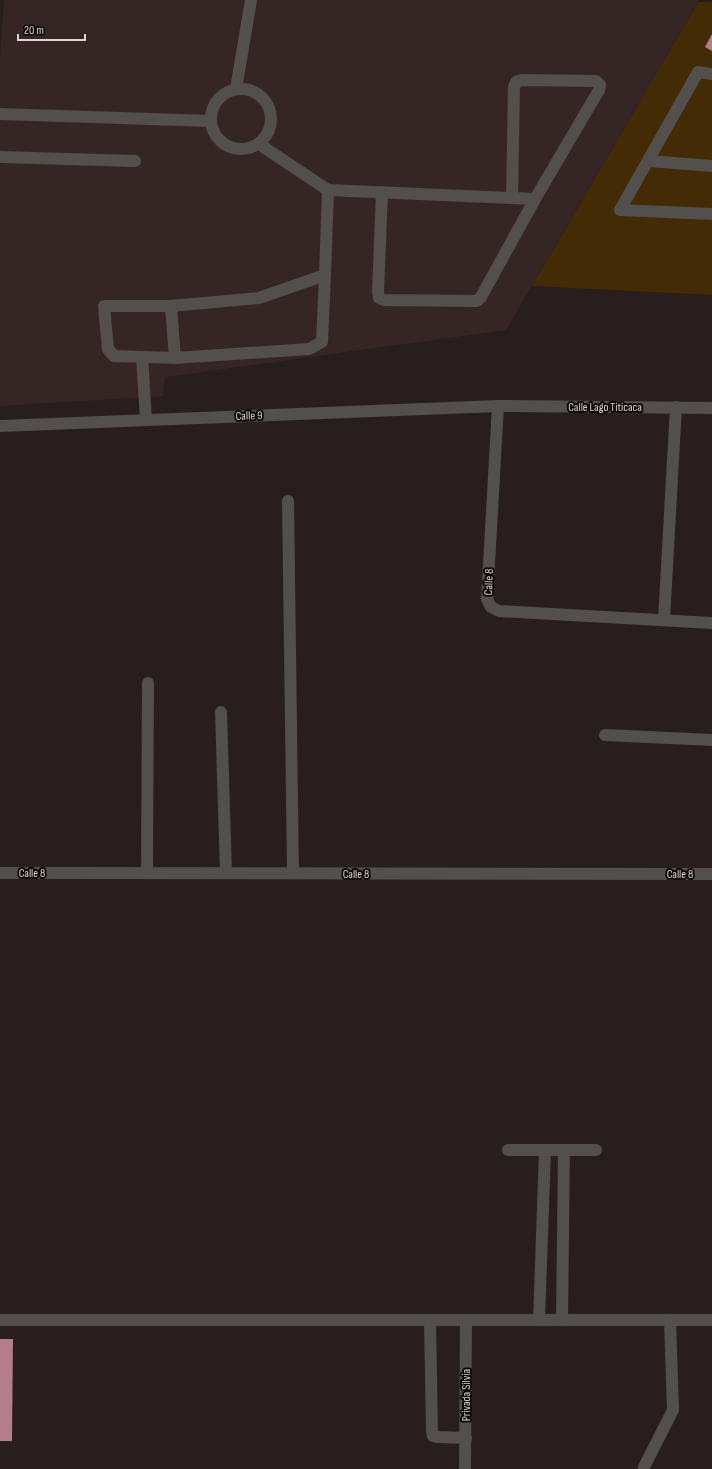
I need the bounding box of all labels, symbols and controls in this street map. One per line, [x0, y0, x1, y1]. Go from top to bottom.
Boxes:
scale bar [18, 16, 85, 42]
text: 20 m [24, 23, 44, 38]
street label: Calle Lago Titicaca [568, 400, 642, 415]
street label: Calle 9 [235, 408, 263, 424]
street label: Calle 8 [481, 568, 497, 596]
street label: Calle 8 [19, 866, 45, 881]
street label: Calle 8 [343, 867, 369, 882]
street label: Calle 8 [667, 867, 693, 882]
street label: Privada Silvia [459, 1368, 474, 1421]

